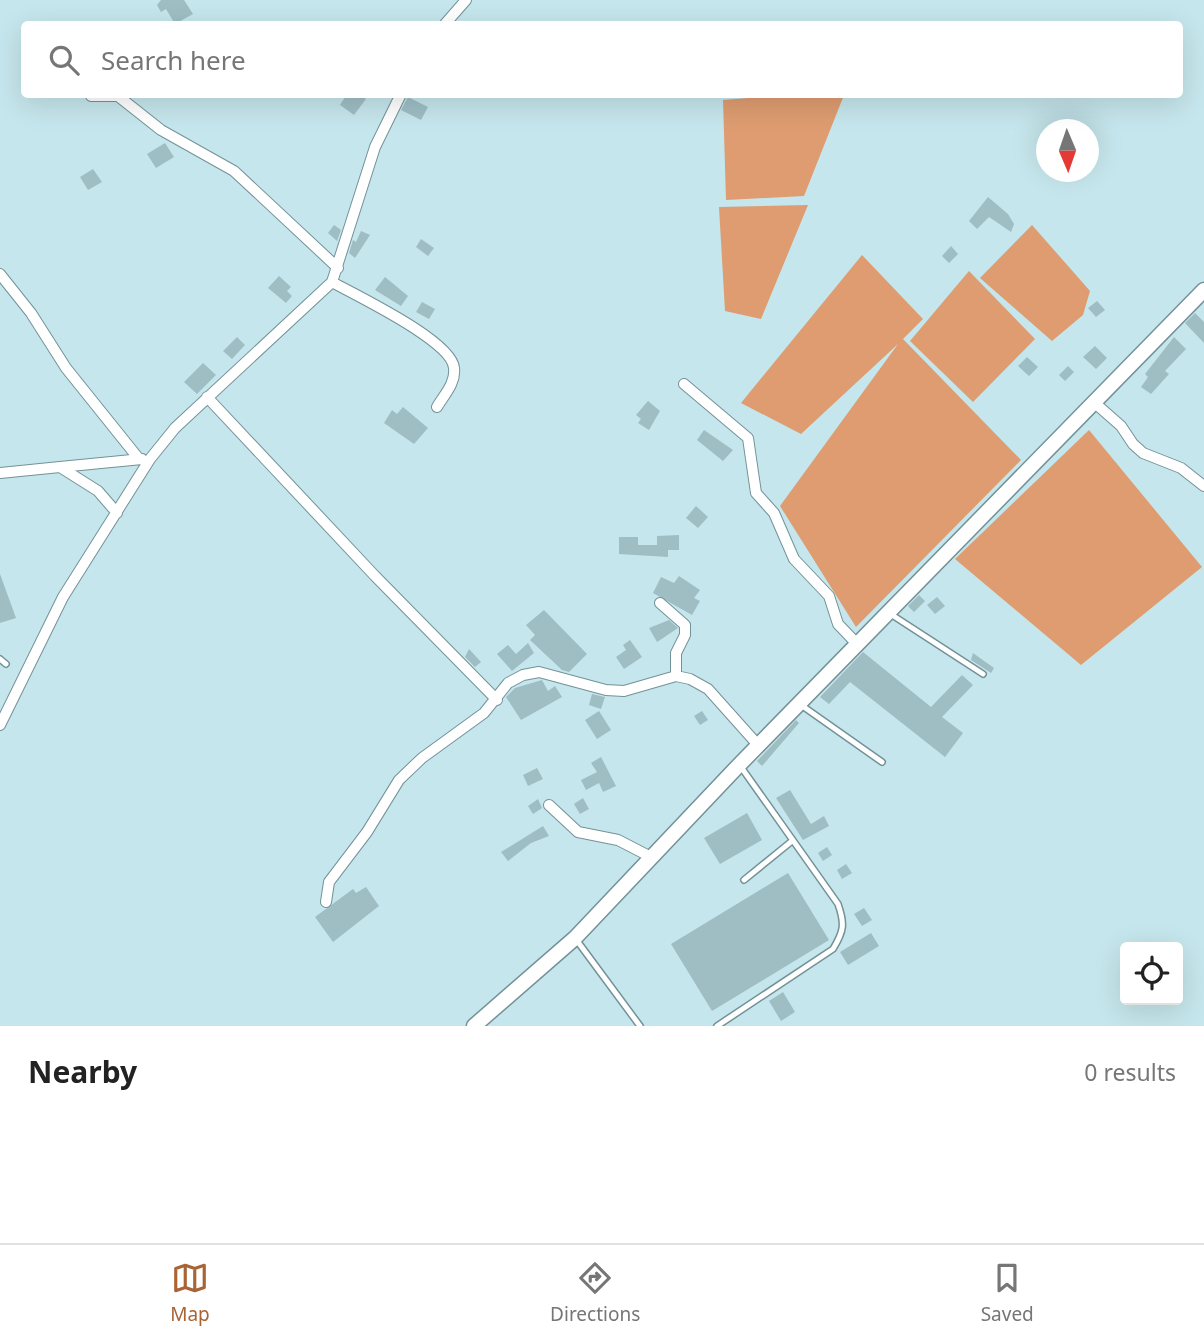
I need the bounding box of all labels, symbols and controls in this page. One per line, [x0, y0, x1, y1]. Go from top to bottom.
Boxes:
search box [21, 21, 1183, 98]
icon: search [45, 41, 83, 79]
text: Search here [101, 42, 246, 78]
north arrow [1036, 119, 1099, 182]
map controls [1120, 942, 1183, 1005]
button: locate [1120, 942, 1183, 1005]
text: Nearby [28, 1051, 137, 1092]
text: 0 results [1084, 1056, 1176, 1088]
tab: Map [170, 1259, 210, 1327]
tab: Directions [550, 1259, 640, 1327]
tab: Saved [981, 1259, 1034, 1327]

